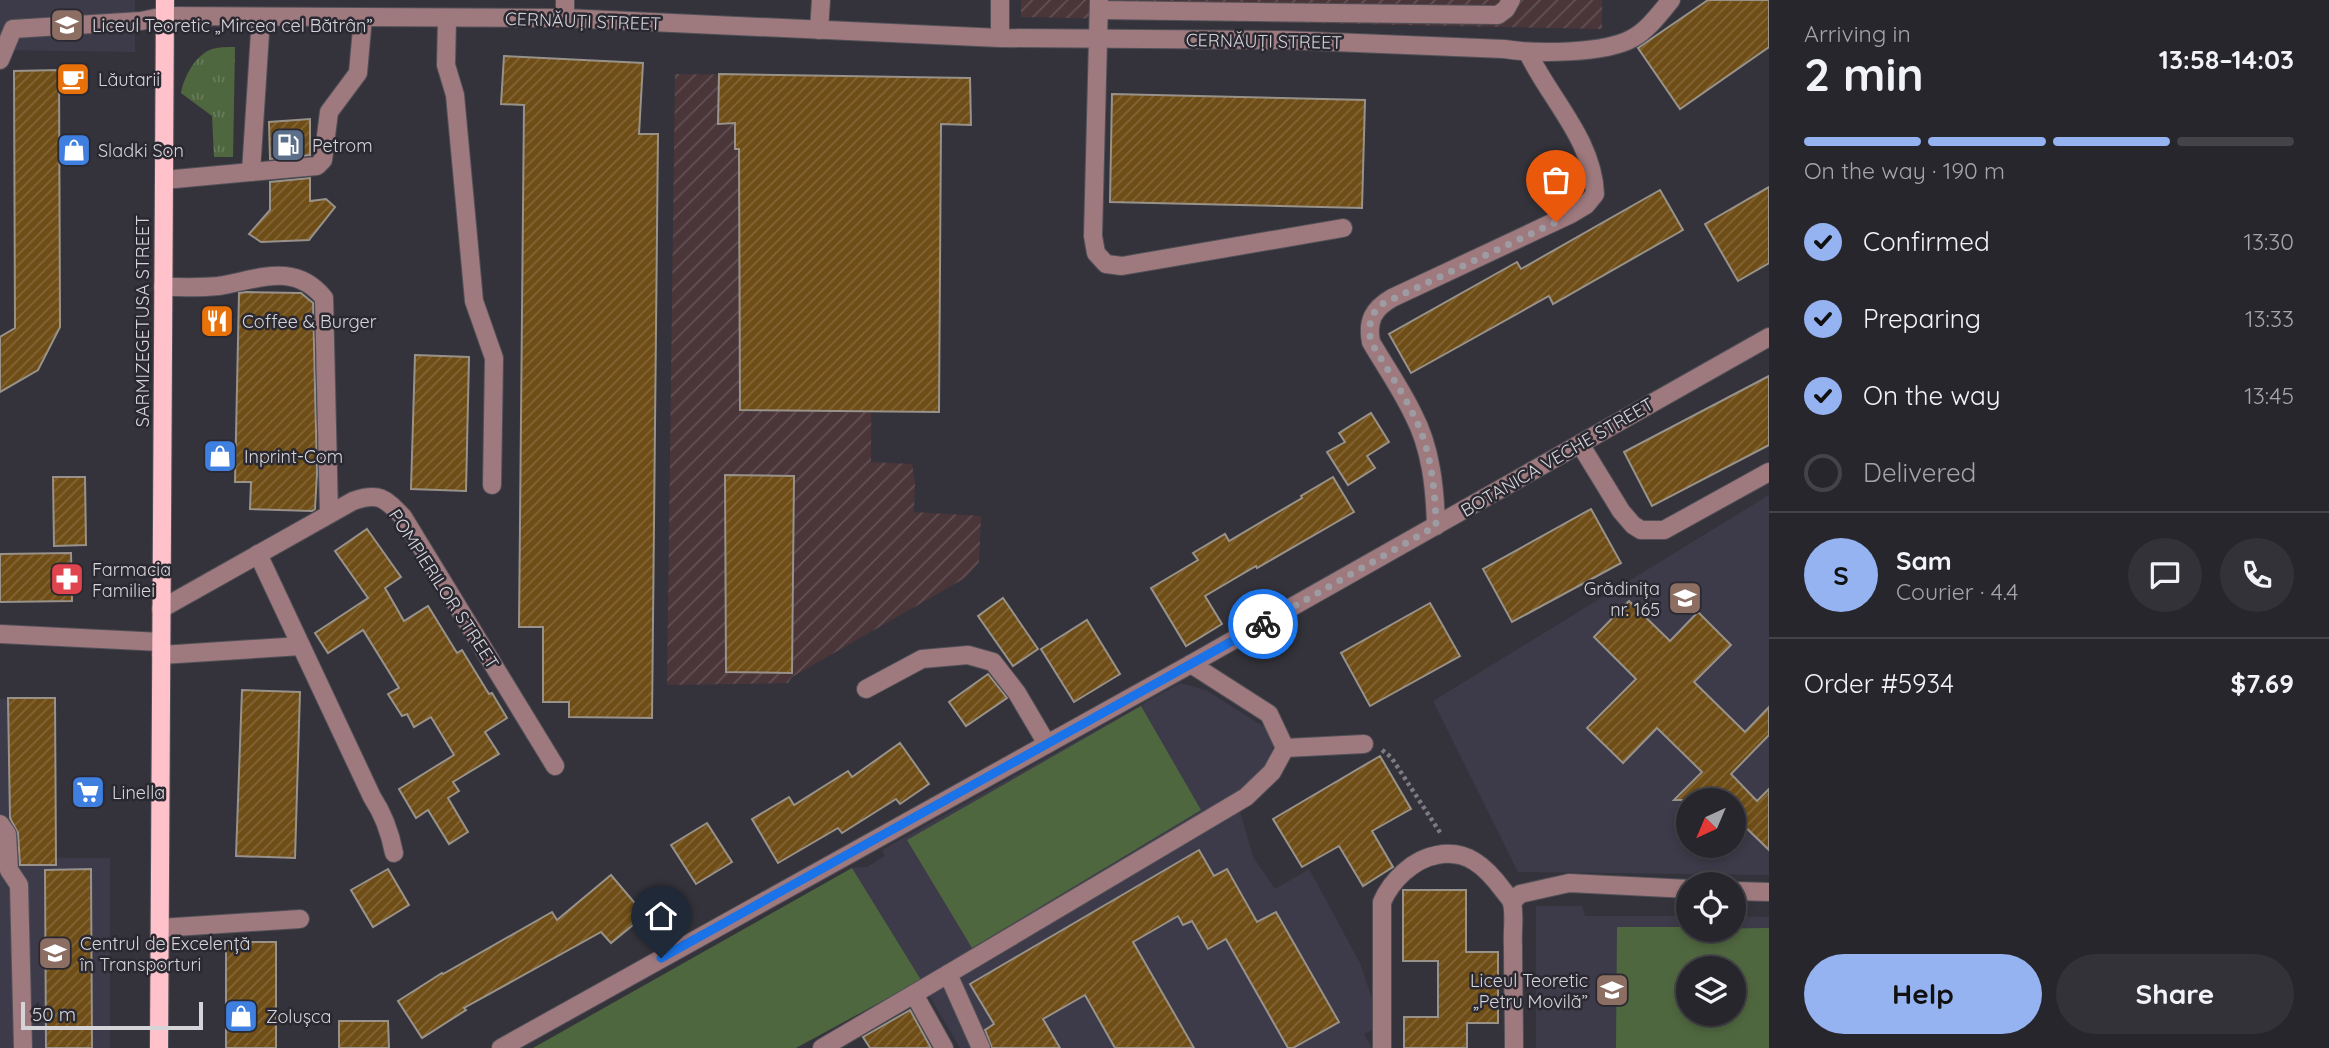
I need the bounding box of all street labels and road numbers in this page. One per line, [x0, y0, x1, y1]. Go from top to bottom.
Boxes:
street label: CERNĂUȚI STREET [505, 7, 662, 35]
street label: CERNĂUȚI STREET [1186, 28, 1342, 54]
street label: SARMIZEGETUSA STREET [131, 215, 154, 427]
street label: BOTANICA VECHE STREET [1456, 392, 1658, 522]
street label: POMPIERILOR STREET [384, 505, 504, 673]

